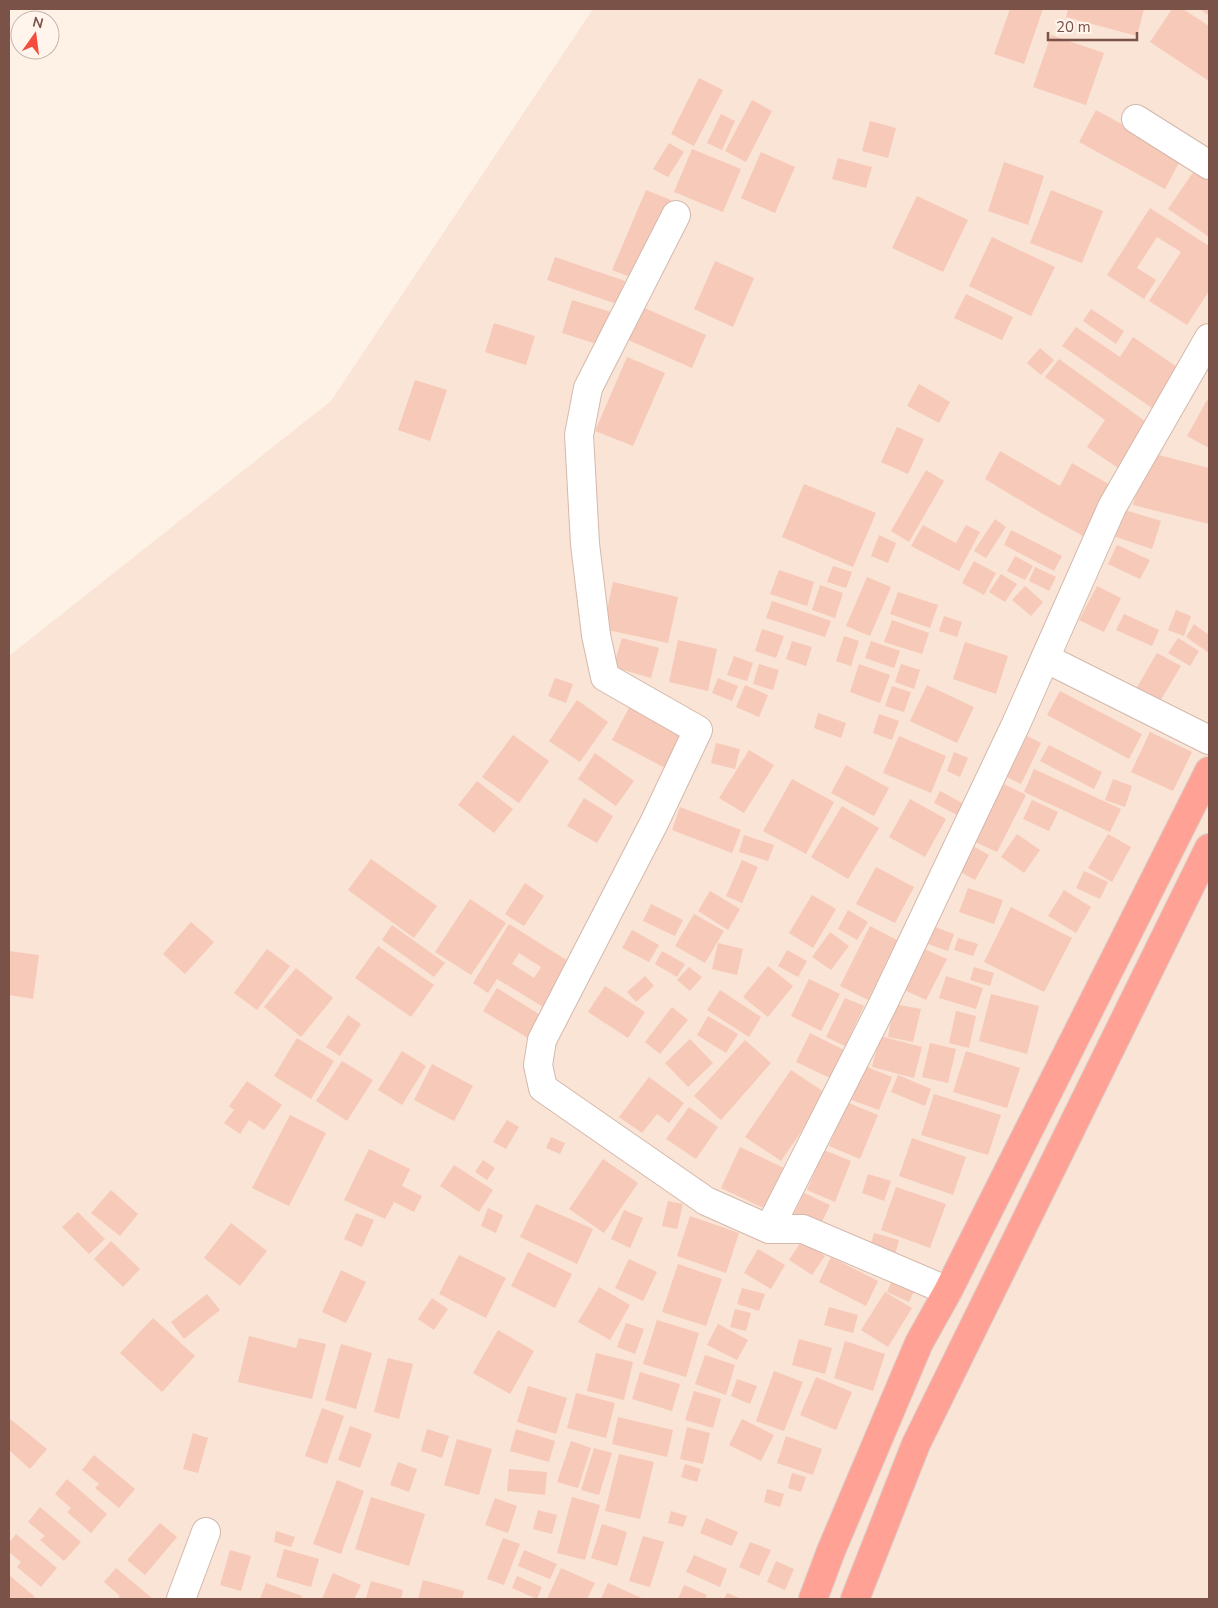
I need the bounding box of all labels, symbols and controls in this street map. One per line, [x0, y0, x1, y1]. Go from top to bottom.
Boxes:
north arrow [10, 10, 60, 60]
scale bar [1048, 10, 1137, 42]
text: N [31, 12, 45, 33]
text: 20 m [1056, 17, 1091, 37]

